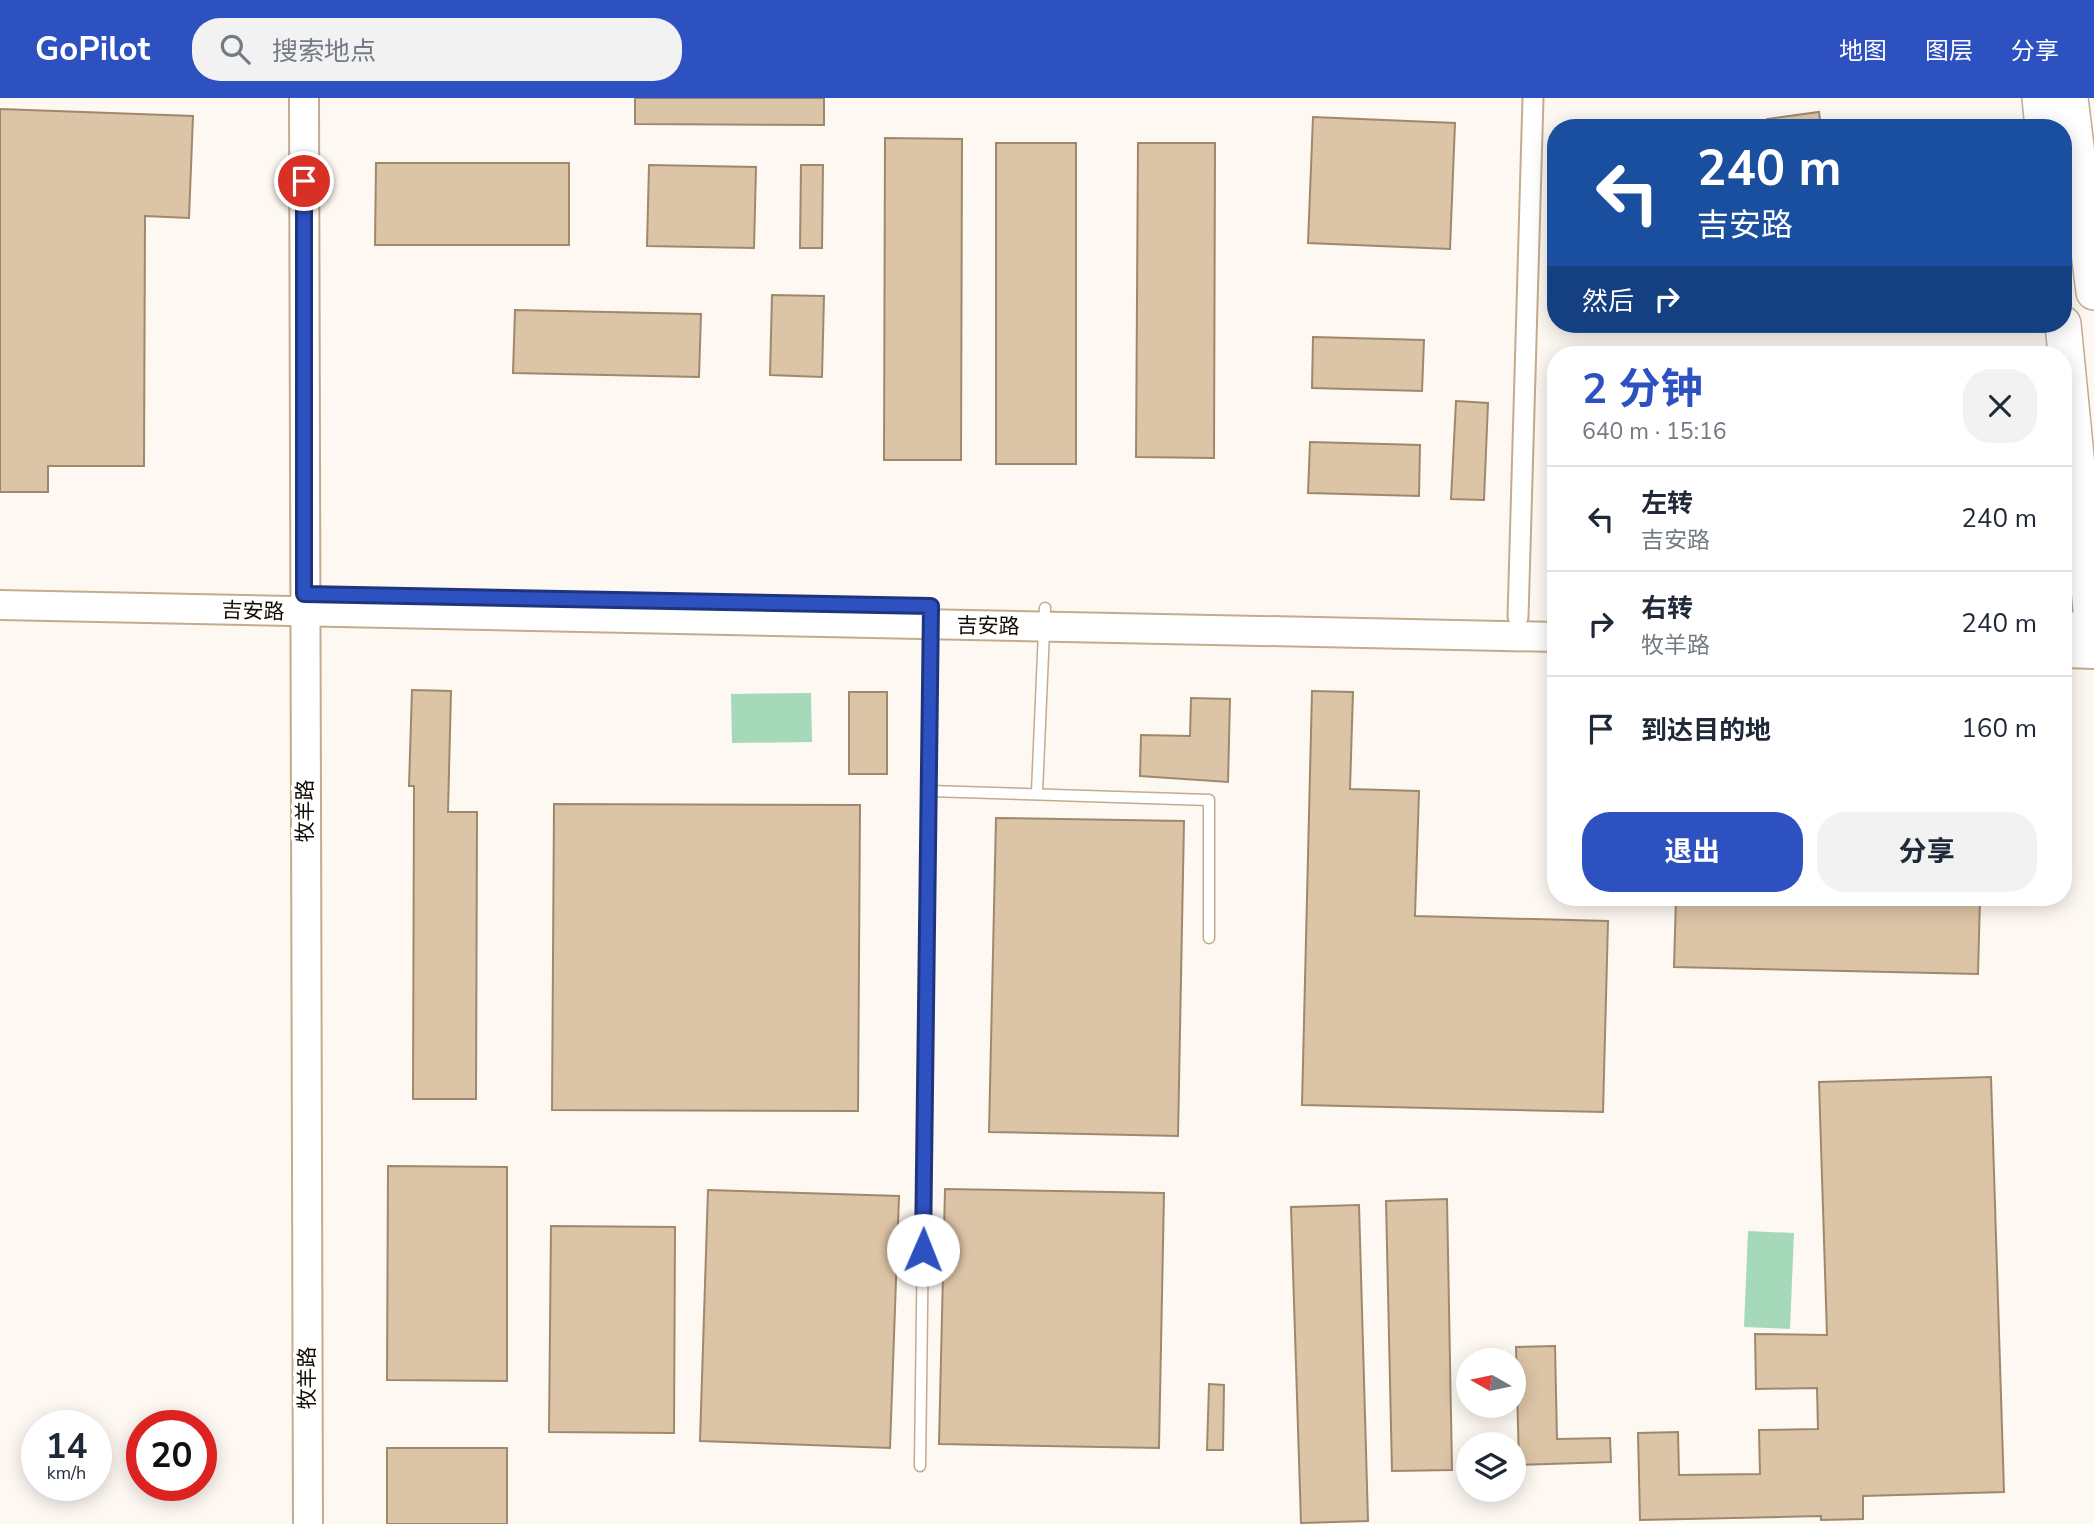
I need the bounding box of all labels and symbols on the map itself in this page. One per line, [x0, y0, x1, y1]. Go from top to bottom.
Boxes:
pin [274, 151, 334, 211]
street label: 吉安路 [221, 596, 285, 626]
street label: 吉安路 [956, 611, 1020, 641]
street label: 牧羊路 [291, 780, 319, 843]
position arrow [886, 1213, 960, 1287]
street label: 牧羊路 [293, 1347, 321, 1410]
north arrow [1456, 1348, 1526, 1418]
speed limit sign: 20 [126, 1410, 217, 1501]

